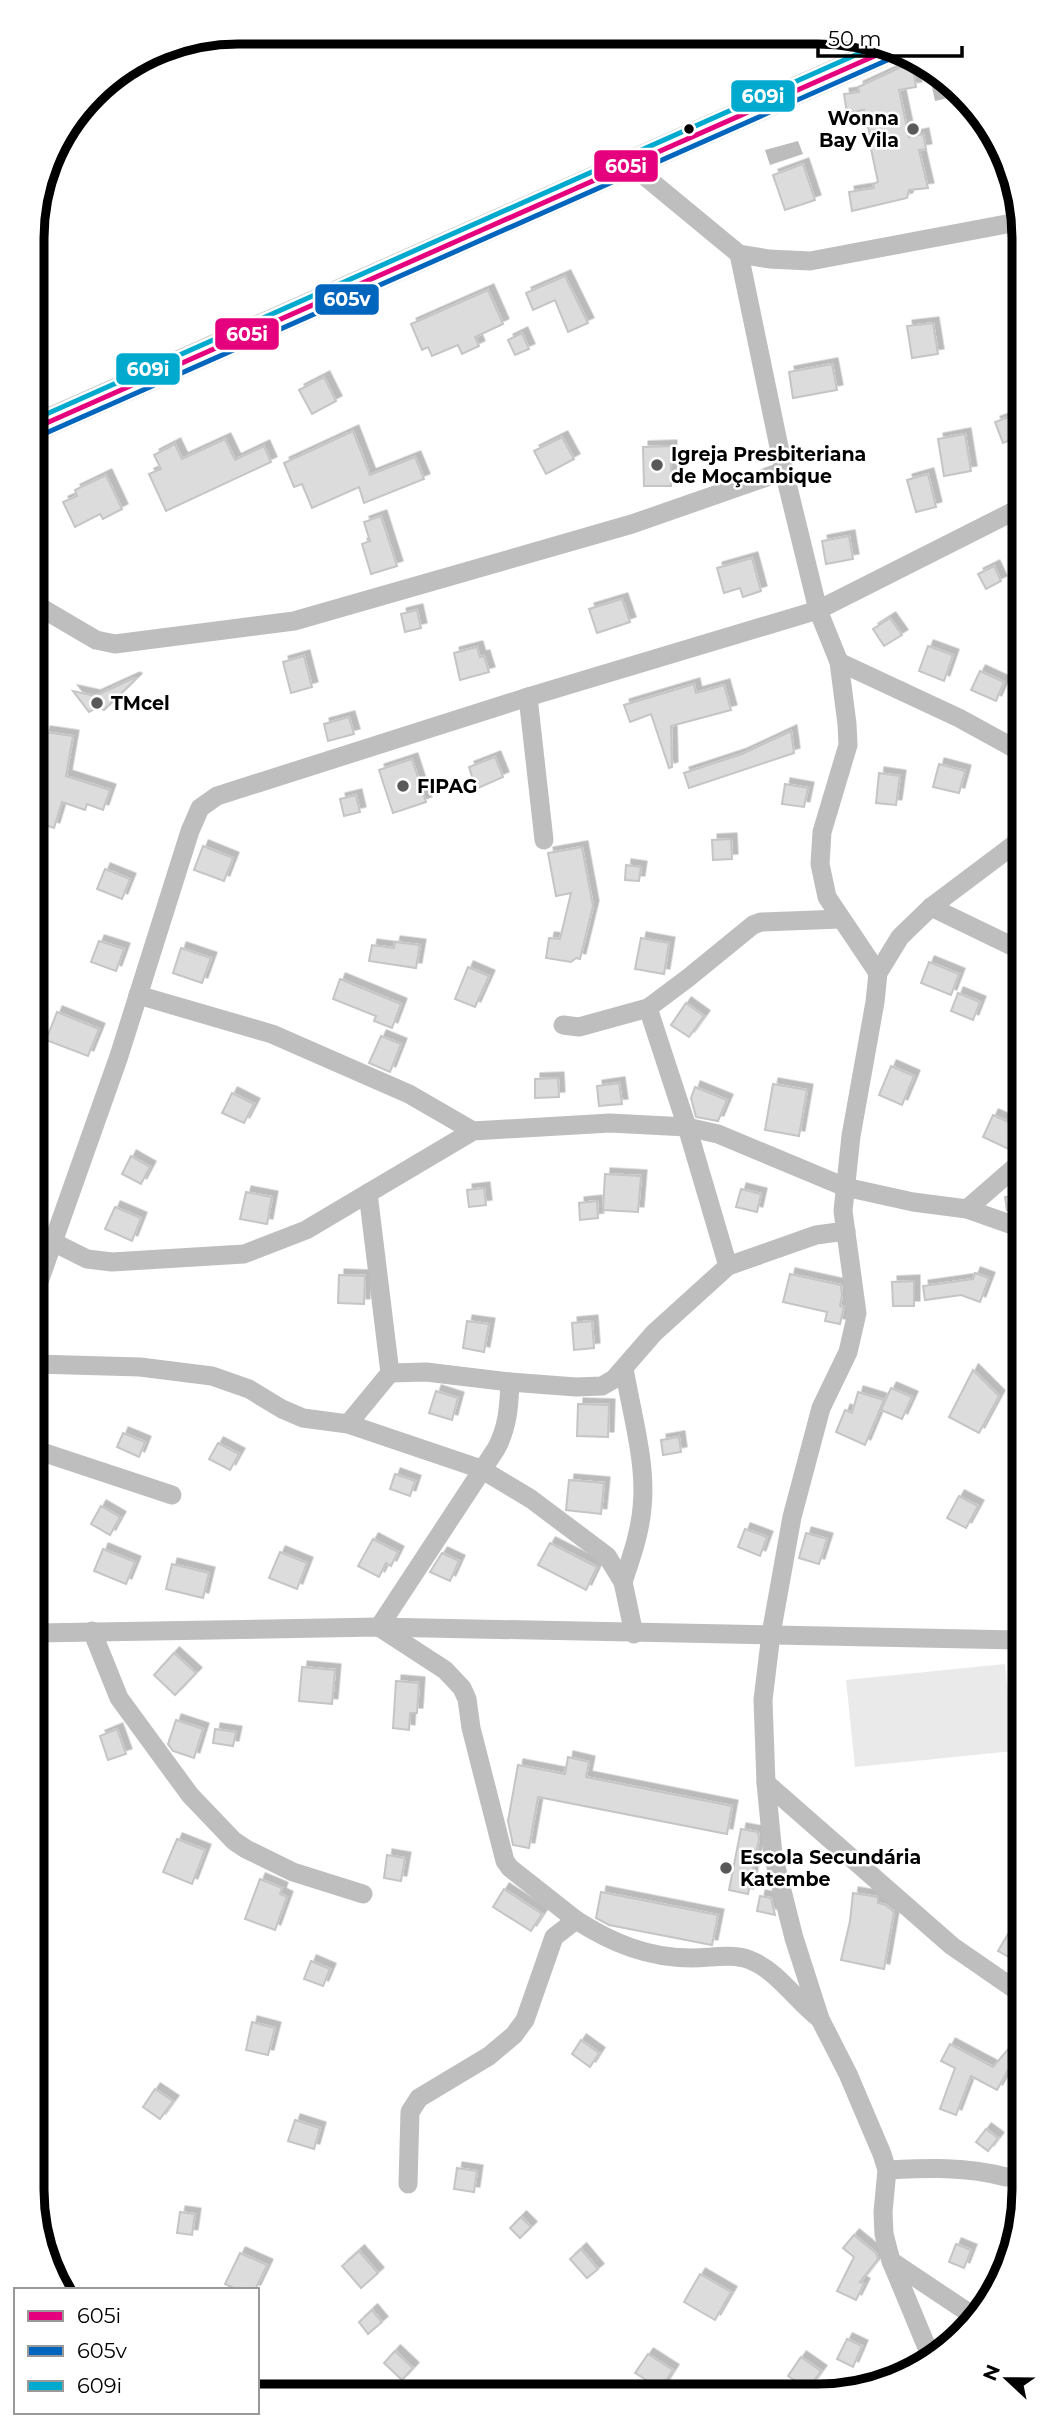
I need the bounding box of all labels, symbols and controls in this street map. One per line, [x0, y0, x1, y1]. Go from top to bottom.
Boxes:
scale bar [818, 14, 962, 58]
text: 50 m [828, 26, 882, 51]
line badge: 609i [730, 79, 796, 113]
text: 609i [742, 85, 784, 108]
place label: Wonna Bay Vila [819, 107, 899, 152]
marker: Wonna Bay Vila [905, 121, 921, 137]
unlabelled marker [682, 122, 696, 136]
line badge: 605i [593, 149, 659, 183]
text: 605i [605, 155, 647, 178]
line badge: 605v [314, 283, 380, 316]
text: 605v [323, 288, 371, 311]
line badge: 605i [214, 317, 280, 351]
text: 605i [226, 323, 268, 346]
line badge: 609i [115, 352, 181, 386]
text: 609i [127, 358, 169, 381]
place label: Igreja Presbiteriana de Moçambique [671, 443, 866, 488]
marker: Igreja Presbiteriana de Moçambique [649, 457, 665, 473]
place label: TMcel [111, 692, 170, 715]
marker: TMcel [89, 695, 105, 711]
place label: FIPAG [417, 775, 477, 798]
marker: FIPAG [395, 778, 411, 794]
place label: Escola Secundária Katembe [740, 1846, 921, 1891]
marker: Escola Secundária Katembe [718, 1860, 734, 1876]
legend [14, 2288, 259, 2414]
text: 605i [77, 2303, 121, 2328]
text: 605v [77, 2338, 127, 2363]
north arrow [972, 2344, 1042, 2414]
text: N [978, 2361, 1005, 2384]
text: 609i [77, 2373, 122, 2398]

